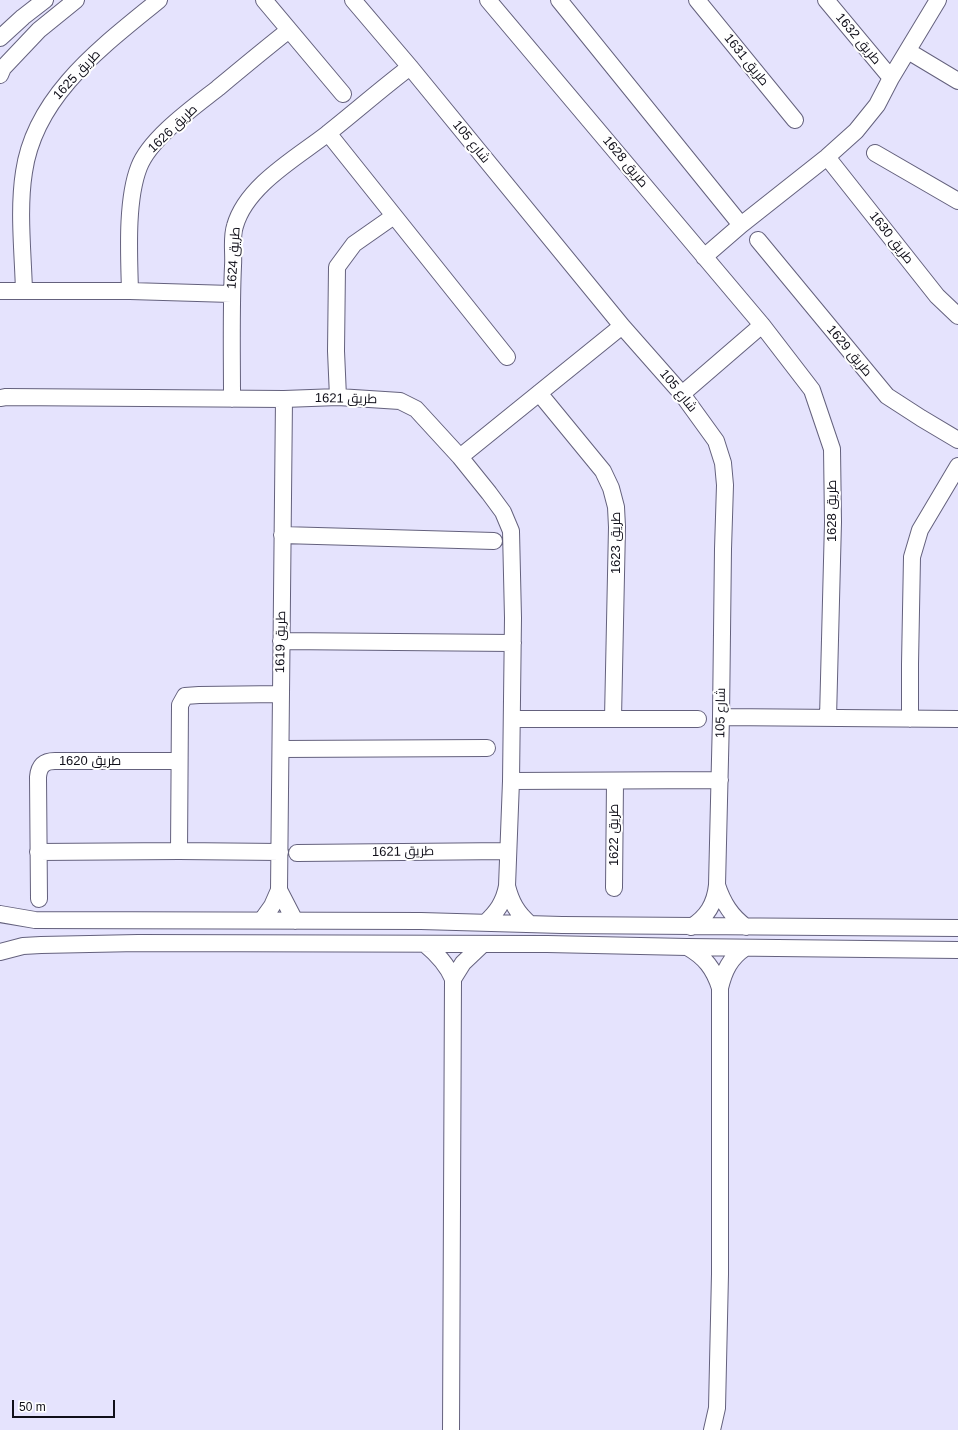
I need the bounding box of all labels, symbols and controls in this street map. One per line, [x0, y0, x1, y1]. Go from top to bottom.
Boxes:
street label: طريق 1632 [832, 10, 884, 68]
street label: طريق 1631 [720, 31, 772, 89]
street label: طريق 1625 [50, 47, 104, 103]
street label: طريق 1626 [145, 102, 201, 156]
street label: شارع 105 [449, 117, 493, 167]
street label: طريق 1628 [599, 133, 651, 191]
street label: طريق 1630 [866, 209, 916, 267]
street label: طريق 1624 [224, 226, 244, 290]
street label: طريق 1629 [823, 322, 875, 380]
street label: شارع 105 [656, 366, 700, 416]
street label: طريق 1621 [315, 391, 377, 407]
street label: طريق 1628 [824, 480, 840, 542]
street label: طريق 1623 [608, 512, 624, 574]
street label: طريق 1619 [273, 611, 289, 673]
street label: شارع 105 [713, 688, 729, 738]
street label: طريق 1620 [59, 753, 121, 769]
street label: طريق 1622 [606, 804, 622, 866]
street label: طريق 1621 [372, 844, 434, 860]
scale bar [14, 1392, 117, 1418]
text: 50 m [19, 1400, 46, 1414]

